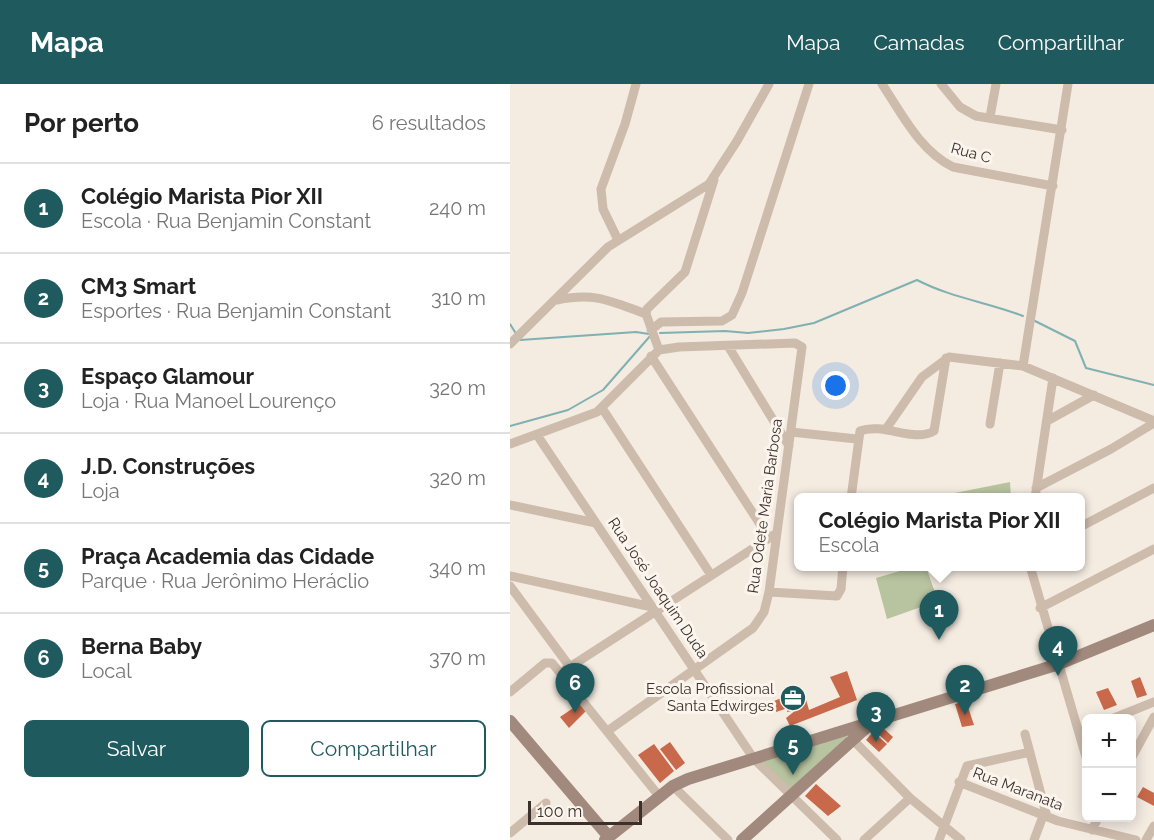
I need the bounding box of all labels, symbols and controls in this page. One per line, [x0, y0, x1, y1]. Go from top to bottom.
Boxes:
text: Mapa [30, 26, 104, 59]
text: Mapa [786, 30, 840, 55]
text: Camadas [873, 30, 965, 55]
text: Compartilhar [998, 30, 1124, 55]
text: Por perto [24, 108, 139, 138]
text: 6 resultados [372, 111, 486, 135]
street label: Rua C [949, 139, 993, 167]
text: Colégio Marista Pior XII [81, 183, 323, 209]
text: 1 [39, 196, 48, 220]
text: 240 m [429, 196, 486, 220]
text: Escola · Rua Benjamin Constant [81, 209, 371, 233]
text: CM3 Smart [81, 273, 196, 299]
text: 2 [38, 286, 49, 310]
text: 310 m [431, 286, 486, 310]
text: Esportes · Rua Benjamin Constant [81, 299, 391, 323]
text: Espaço Glamour [81, 363, 254, 389]
your location [821, 371, 850, 400]
text: 3 [38, 376, 49, 400]
text: 320 m [429, 376, 486, 400]
text: Loja · Rua Manoel Lourenço [81, 389, 336, 413]
street label: Rua Odete Maria Barbosa [744, 417, 786, 595]
text: J.D. Construções [81, 453, 255, 479]
text: 4 [38, 466, 49, 490]
text: 320 m [429, 466, 486, 490]
text: Loja [81, 479, 120, 503]
popup [794, 493, 1085, 571]
text: Colégio Marista Pior XII [818, 507, 1061, 533]
street label: Rua José Joaquim Duda [604, 514, 712, 662]
text: Escola [818, 533, 879, 557]
text: Praça Academia das Cidade [81, 543, 374, 569]
text: 5 [38, 556, 49, 580]
text: 340 m [429, 556, 486, 580]
text: Parque · Rua Jerônimo Heráclio [81, 569, 369, 593]
pin: 1 [920, 590, 958, 640]
pin: 4 [1038, 626, 1078, 676]
text: Berna Baby [81, 633, 202, 659]
text: 6 [37, 646, 50, 670]
text: 370 m [429, 646, 486, 670]
text: Local [81, 659, 132, 683]
pin: 6 [556, 664, 594, 713]
pin: 2 [946, 666, 984, 715]
place label: Escola Profissional Santa Edwirges [646, 680, 775, 715]
office icon: Escola Profissional Santa Edwirges [778, 683, 808, 713]
pin: 3 [856, 692, 896, 742]
map controls [1082, 714, 1136, 822]
button: + [1082, 714, 1136, 768]
button: Salvar [24, 720, 249, 777]
button: Compartilhar [261, 720, 486, 777]
pin: 5 [774, 726, 812, 775]
street label: Rua Maranata [970, 764, 1066, 814]
button: − [1082, 768, 1136, 822]
scale bar [528, 798, 642, 826]
text: 100 m [537, 802, 582, 821]

